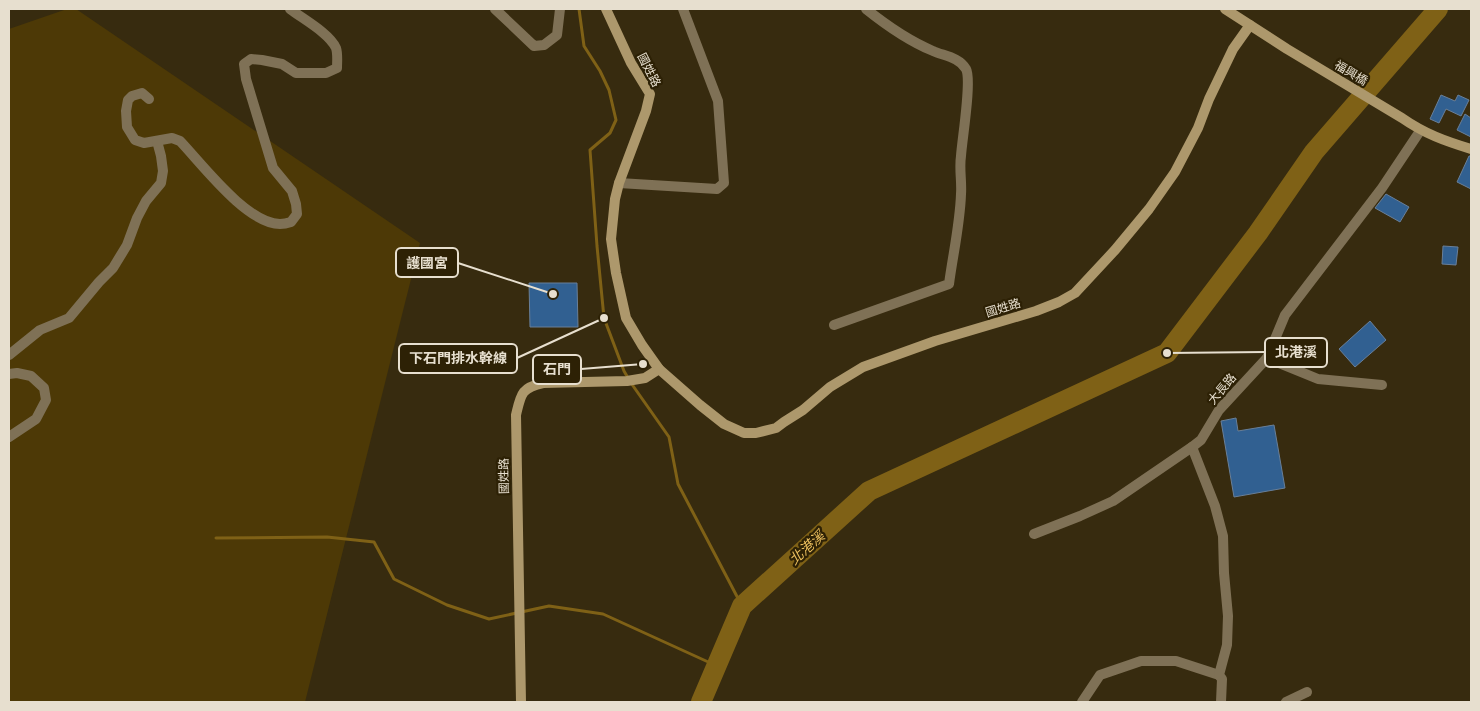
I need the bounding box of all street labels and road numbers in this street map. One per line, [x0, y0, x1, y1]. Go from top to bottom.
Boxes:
street label: 國姓路 [635, 51, 663, 89]
street label: 福興橋 [1332, 58, 1370, 88]
street label: 國姓路 [984, 296, 1022, 320]
street label: 大長路 [1205, 371, 1239, 407]
street label: 國姓路 [497, 458, 511, 494]

